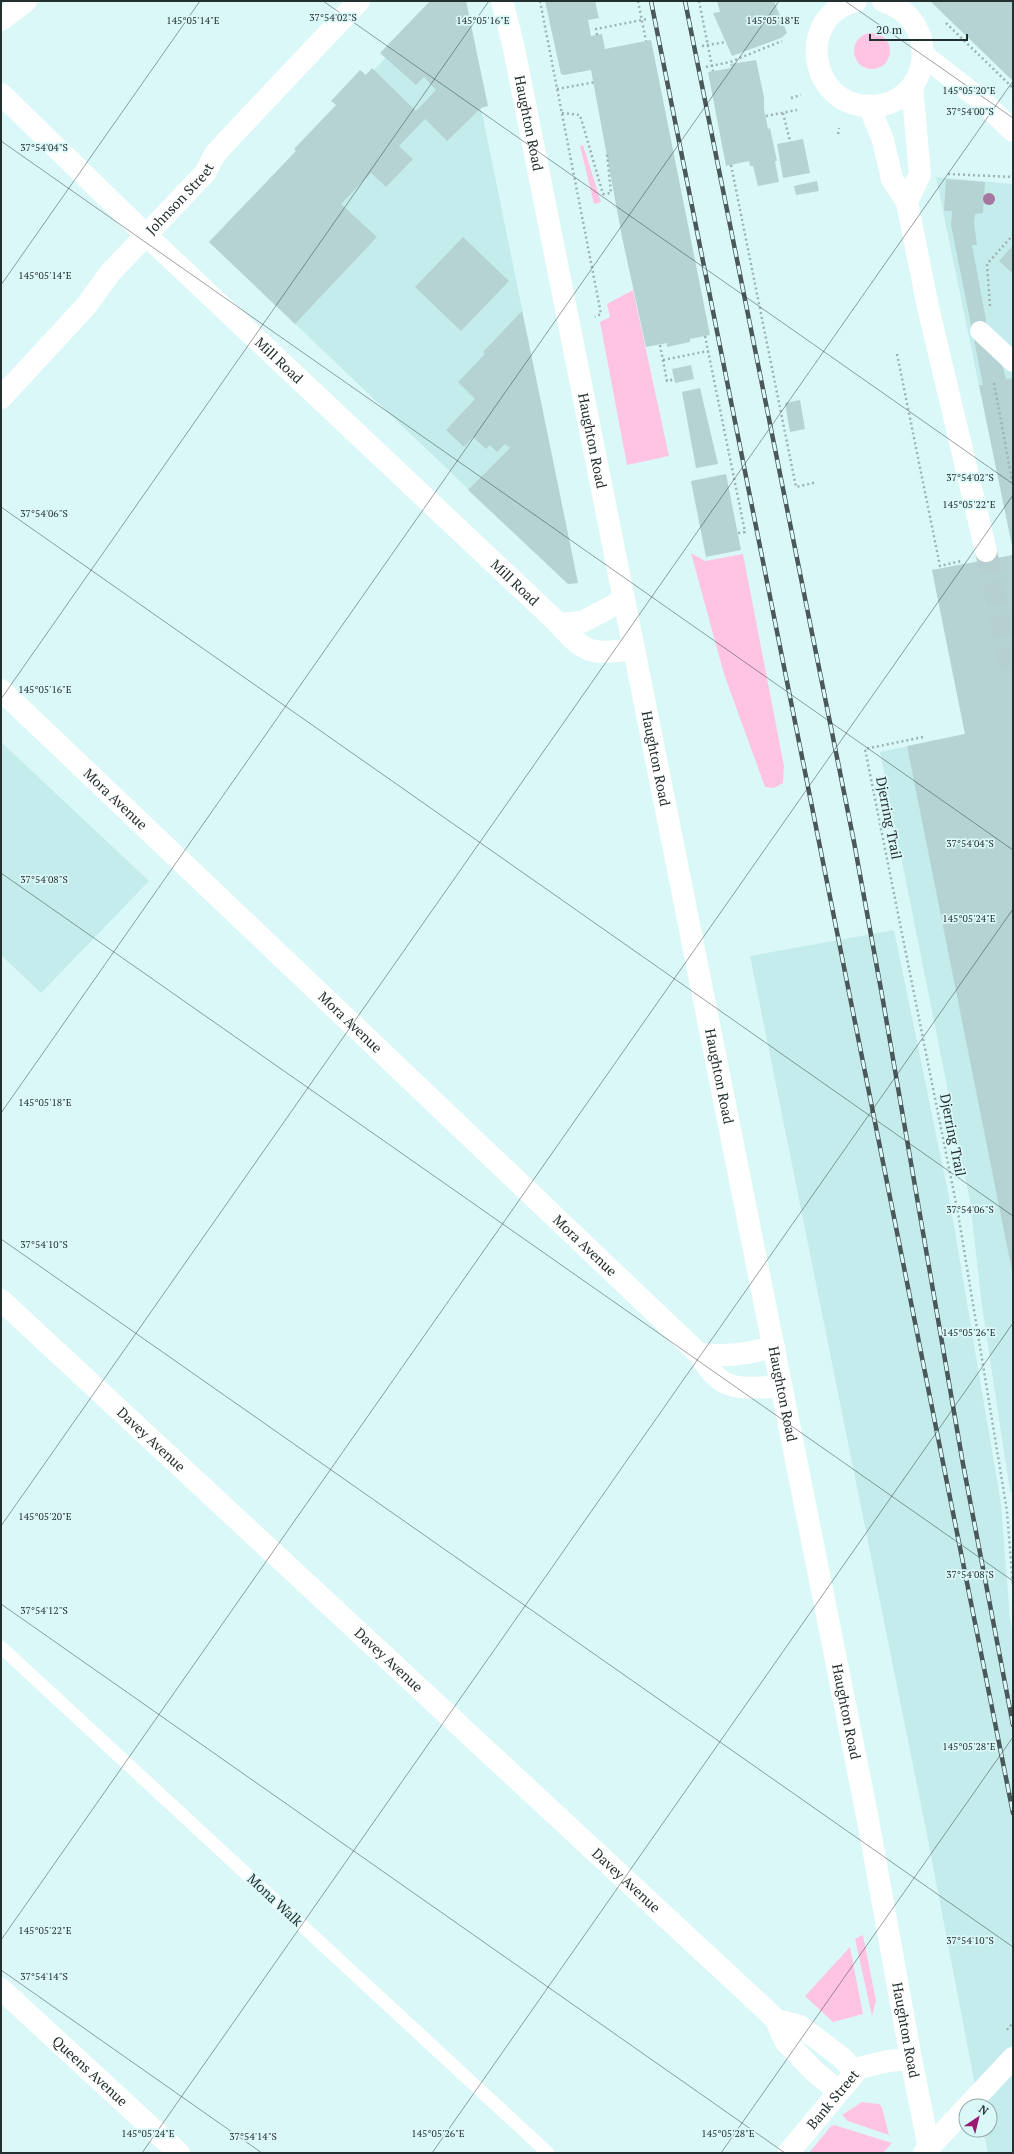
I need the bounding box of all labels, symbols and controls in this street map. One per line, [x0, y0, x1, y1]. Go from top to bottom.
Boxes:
text: 37°54'02"S [309, 11, 357, 24]
text: 145°05'14"E [166, 14, 220, 27]
text: 145°05'16"E [456, 14, 510, 27]
text: 145°05'18"E [746, 14, 800, 27]
scale bar [870, 16, 967, 42]
text: 20 m [876, 22, 903, 37]
street label: Haughton Road [510, 74, 548, 173]
text: 145°05'20"E [942, 84, 996, 97]
text: 37°54'00"S [946, 105, 994, 118]
text: 37°54'04"S [20, 141, 68, 154]
street label: Johnson Street [141, 159, 218, 239]
text: 145°05'14"E [18, 269, 72, 282]
street label: Mill Road [251, 333, 308, 387]
street label: Haughton Road [574, 391, 612, 490]
text: 37°54'02"S [946, 471, 994, 484]
text: 145°05'22"E [942, 498, 996, 511]
text: 37°54'06"S [20, 507, 68, 520]
street label: Mill Road [487, 555, 544, 610]
text: 145°05'16"E [18, 683, 72, 696]
street label: Haughton Road [637, 709, 675, 808]
street label: Mora Avenue [80, 764, 152, 833]
street label: Djerring Trail [872, 775, 907, 861]
text: 37°54'04"S [946, 837, 994, 850]
text: 37°54'08"S [20, 873, 68, 886]
text: 145°05'24"E [942, 912, 996, 925]
street label: Mora Avenue [315, 987, 387, 1057]
street label: Haughton Road [701, 1027, 739, 1126]
street label: Djerring Trail [936, 1092, 971, 1178]
text: 145°05'18"E [18, 1096, 72, 1109]
text: 37°54'06"S [946, 1203, 994, 1216]
street label: Mora Avenue [549, 1210, 621, 1280]
text: 37°54'10"S [20, 1238, 68, 1251]
text: 145°05'26"E [942, 1326, 996, 1339]
street label: Haughton Road [765, 1344, 802, 1443]
street label: Davey Avenue [113, 1403, 190, 1476]
text: 145°05'20"E [18, 1510, 72, 1523]
text: 37°54'08"S [946, 1568, 994, 1581]
text: 37°54'12"S [20, 1604, 68, 1617]
street label: Davey Avenue [351, 1623, 427, 1696]
street label: Haughton Road [828, 1662, 866, 1761]
text: 145°05'28"E [942, 1740, 996, 1753]
street label: Davey Avenue [588, 1843, 665, 1916]
street label: Mona Walk [244, 1869, 308, 1931]
text: 145°05'22"E [18, 1924, 72, 1937]
text: 37°54'10"S [946, 1934, 994, 1947]
text: 37°54'14"S [20, 1970, 68, 1983]
street label: Haughton Road [888, 1981, 925, 2080]
street label: Queens Avenue [49, 2031, 132, 2110]
street label: Bank Street [802, 2065, 863, 2133]
north arrow [958, 2098, 998, 2138]
text: N [976, 2102, 992, 2118]
text: 145°05'24"E [121, 2127, 175, 2140]
text: 145°05'26"E [411, 2127, 465, 2140]
text: 145°05'28"E [701, 2127, 755, 2140]
text: 37°54'14"S [229, 2130, 277, 2143]

